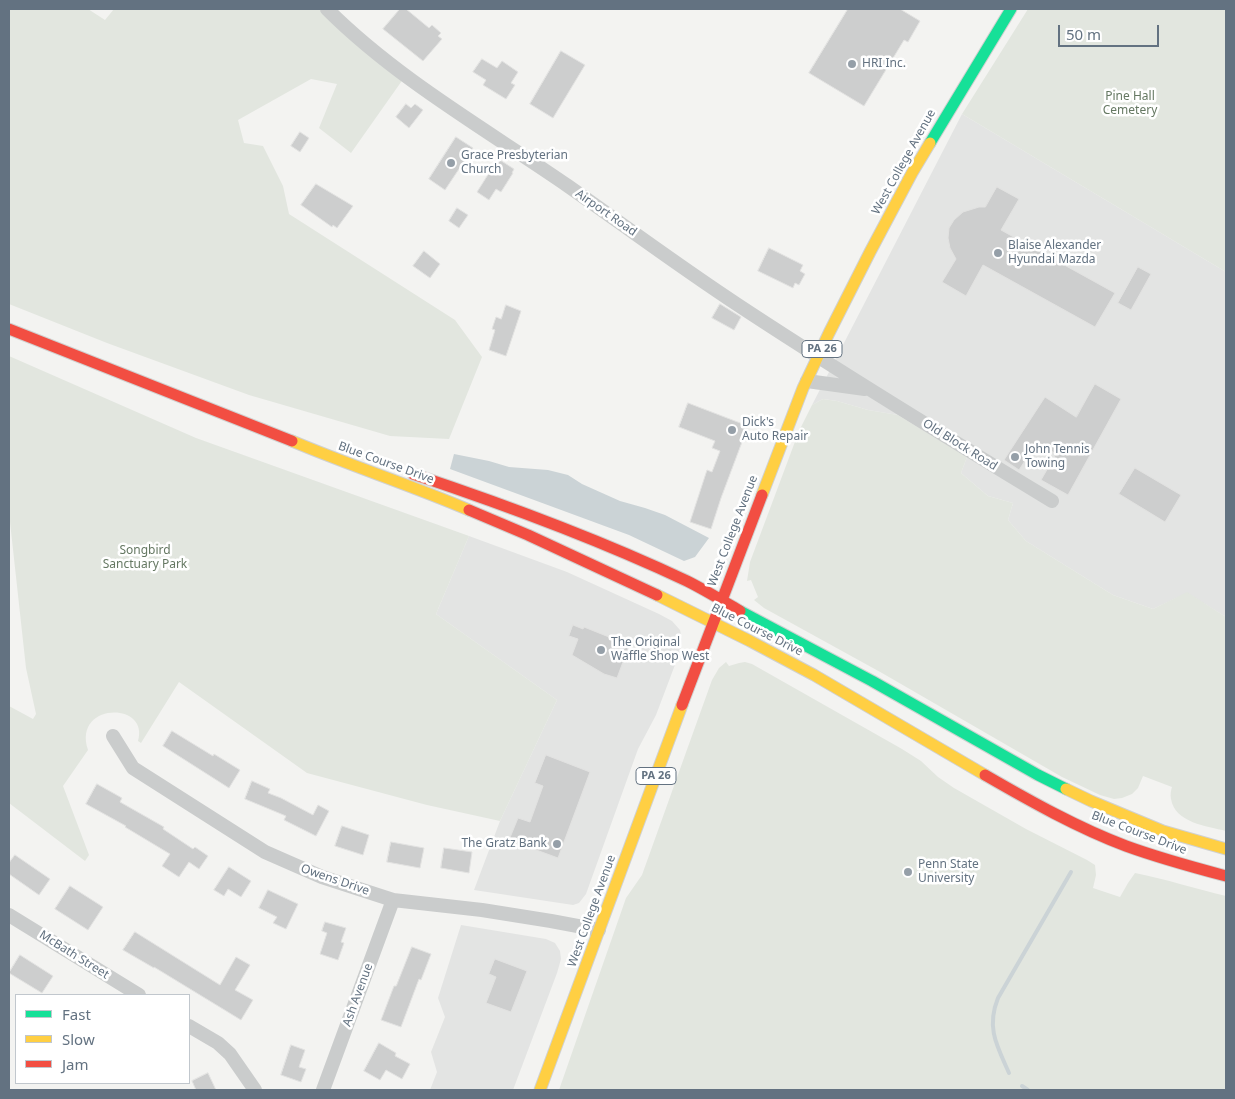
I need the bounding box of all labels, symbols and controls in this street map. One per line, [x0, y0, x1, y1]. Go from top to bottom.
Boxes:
scale bar [1060, 15, 1161, 47]
text: 50 m [1066, 24, 1101, 44]
place label: HRI Inc. [862, 57, 906, 71]
marker: HRI Inc. [846, 58, 858, 70]
park label: Pine Hall Cemetery [1103, 90, 1157, 118]
street label: West College Avenue [869, 107, 939, 217]
place label: Grace Presbyterian Church [461, 149, 568, 177]
marker: Grace Presbyterian Church [445, 157, 457, 169]
street label: Airport Road [573, 187, 639, 239]
place label: Blaise Alexander Hyundai Mazda [1008, 239, 1101, 267]
marker: Blaise Alexander Hyundai Mazda [992, 247, 1004, 259]
road number: PA 26 [802, 340, 842, 358]
place label: Dick's Auto Repair [742, 416, 808, 444]
street label: Old Block Road [920, 416, 1000, 474]
marker: Dick's Auto Repair [726, 424, 738, 436]
street label: Blue Course Drive [336, 439, 436, 487]
place label: John Tennis Towing [1025, 443, 1090, 471]
marker: John Tennis Towing [1009, 451, 1021, 463]
street label: West College Avenue [705, 473, 761, 589]
park label: Songbird Sanctuary Park [103, 544, 187, 572]
street label: Blue Course Drive [709, 601, 805, 659]
place label: The Original Waffle Shop West [611, 636, 709, 664]
marker: The Original Waffle Shop West [595, 644, 607, 656]
road number: PA 26 [636, 768, 676, 784]
street label: Blue Course Drive [1089, 808, 1189, 858]
place label: The Gratz Bank [461, 837, 547, 851]
marker: The Gratz Bank [551, 838, 563, 850]
street label: West College Avenue [565, 853, 619, 969]
place label: Penn State University [918, 858, 979, 886]
street label: Owens Drive [299, 862, 371, 898]
marker: Penn State University [902, 866, 914, 878]
street label: McBath Street [36, 928, 112, 982]
street label: Ash Avenue [340, 961, 376, 1029]
legend [15, 994, 190, 1084]
text: Fast [62, 1004, 91, 1024]
text: Slow [62, 1029, 95, 1049]
text: Jam [62, 1054, 89, 1074]

